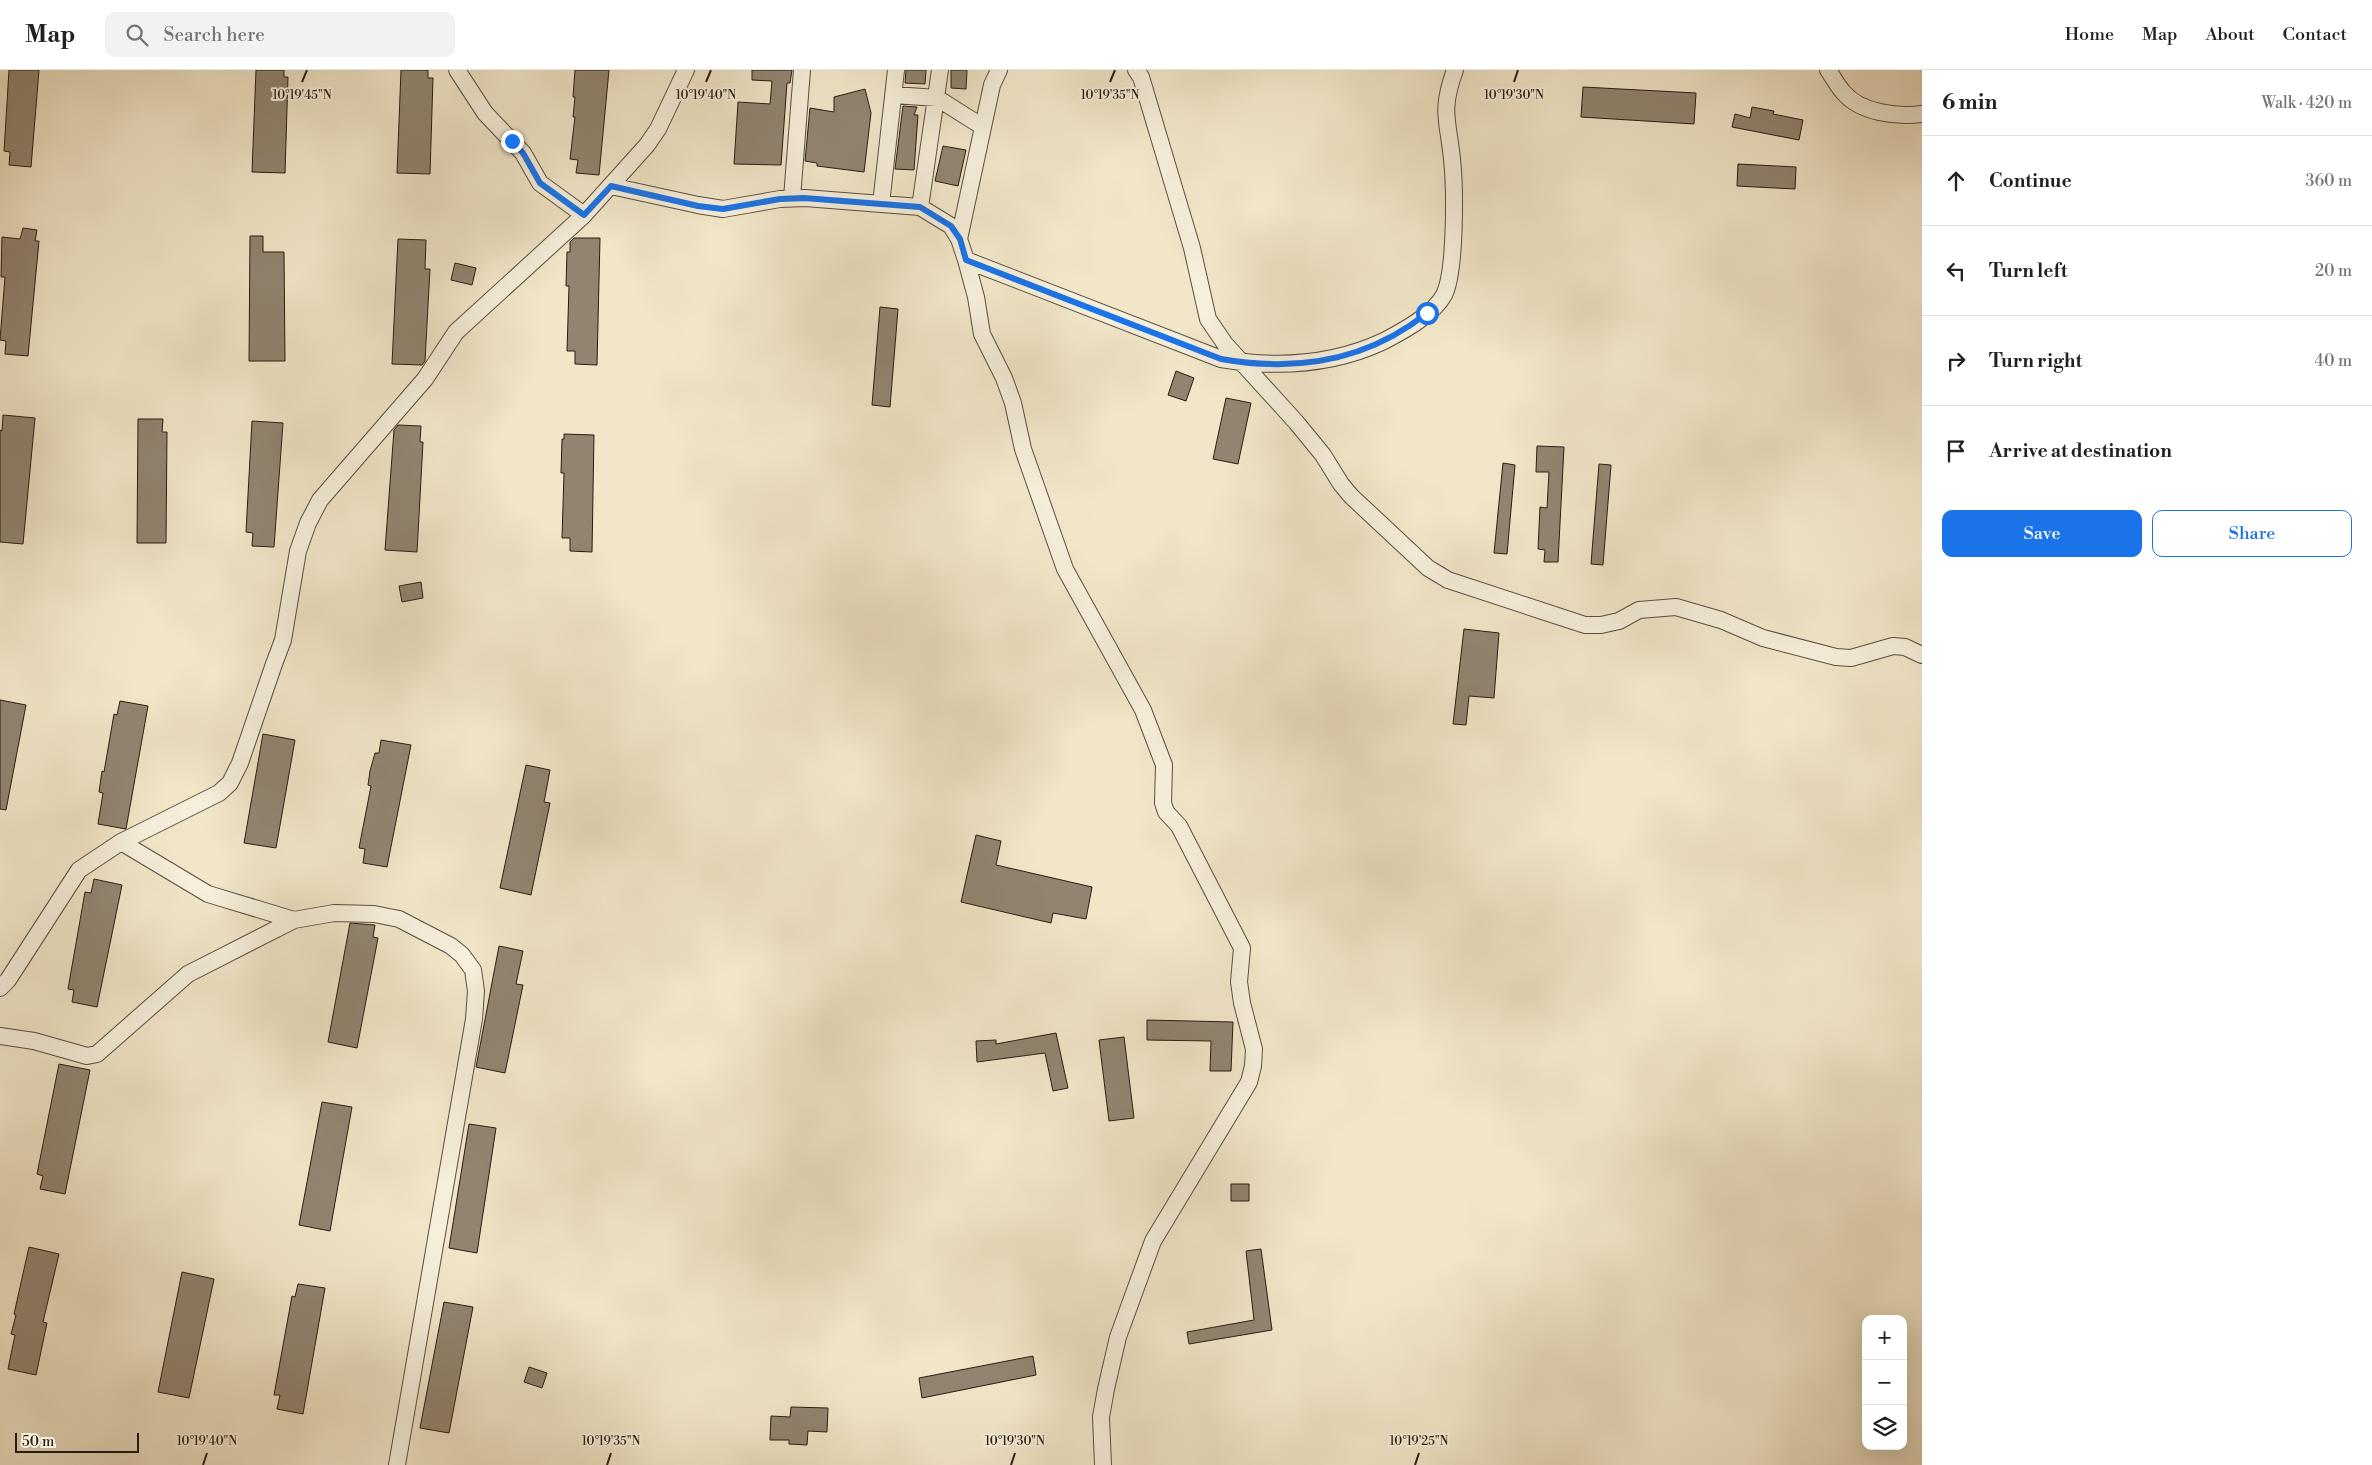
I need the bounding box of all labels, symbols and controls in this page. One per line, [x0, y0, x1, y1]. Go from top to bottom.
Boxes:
search box [105, 12, 455, 57]
text: Map [25, 20, 75, 50]
icon: search [123, 21, 151, 49]
text: Search here [163, 23, 265, 47]
text: Home [2065, 23, 2114, 46]
text: Map [2142, 23, 2178, 46]
text: About [2206, 23, 2255, 46]
text: Contact [2283, 23, 2347, 46]
text: 10°19'45"N [272, 88, 332, 103]
text: 10°19'40"N [676, 88, 736, 103]
text: 10°19'35"N [1081, 88, 1139, 103]
text: 10°19'30"N [1484, 88, 1544, 103]
text: 6 min [1942, 90, 1997, 116]
text: Walk · 420 m [2262, 93, 2352, 113]
route end [501, 130, 524, 153]
icon: ahead [1942, 167, 1970, 195]
text: Continue [1989, 169, 2072, 193]
text: 360 m [2306, 171, 2352, 191]
icon: left [1942, 257, 1970, 285]
text: Turn left [1989, 259, 2068, 283]
text: 20 m [2315, 261, 2352, 281]
route start [1416, 302, 1439, 325]
icon: right [1942, 347, 1970, 375]
text: Turn right [1989, 349, 2082, 373]
text: 40 m [2315, 351, 2352, 371]
icon: arrive [1942, 437, 1970, 465]
text: Arrive at destination [1989, 439, 2172, 463]
button: Save [1942, 510, 2142, 557]
button: Share [2152, 510, 2352, 557]
map controls [1862, 1315, 1907, 1450]
button: + [1862, 1315, 1907, 1360]
button: − [1862, 1360, 1907, 1405]
button: layers [1862, 1405, 1907, 1450]
scale bar [15, 1430, 139, 1453]
text: 50 m [22, 1433, 54, 1451]
text: 10°19'40"N [177, 1434, 237, 1449]
text: 10°19'35"N [582, 1434, 640, 1449]
text: 10°19'30"N [985, 1434, 1045, 1449]
text: 10°19'25"N [1390, 1434, 1449, 1449]

